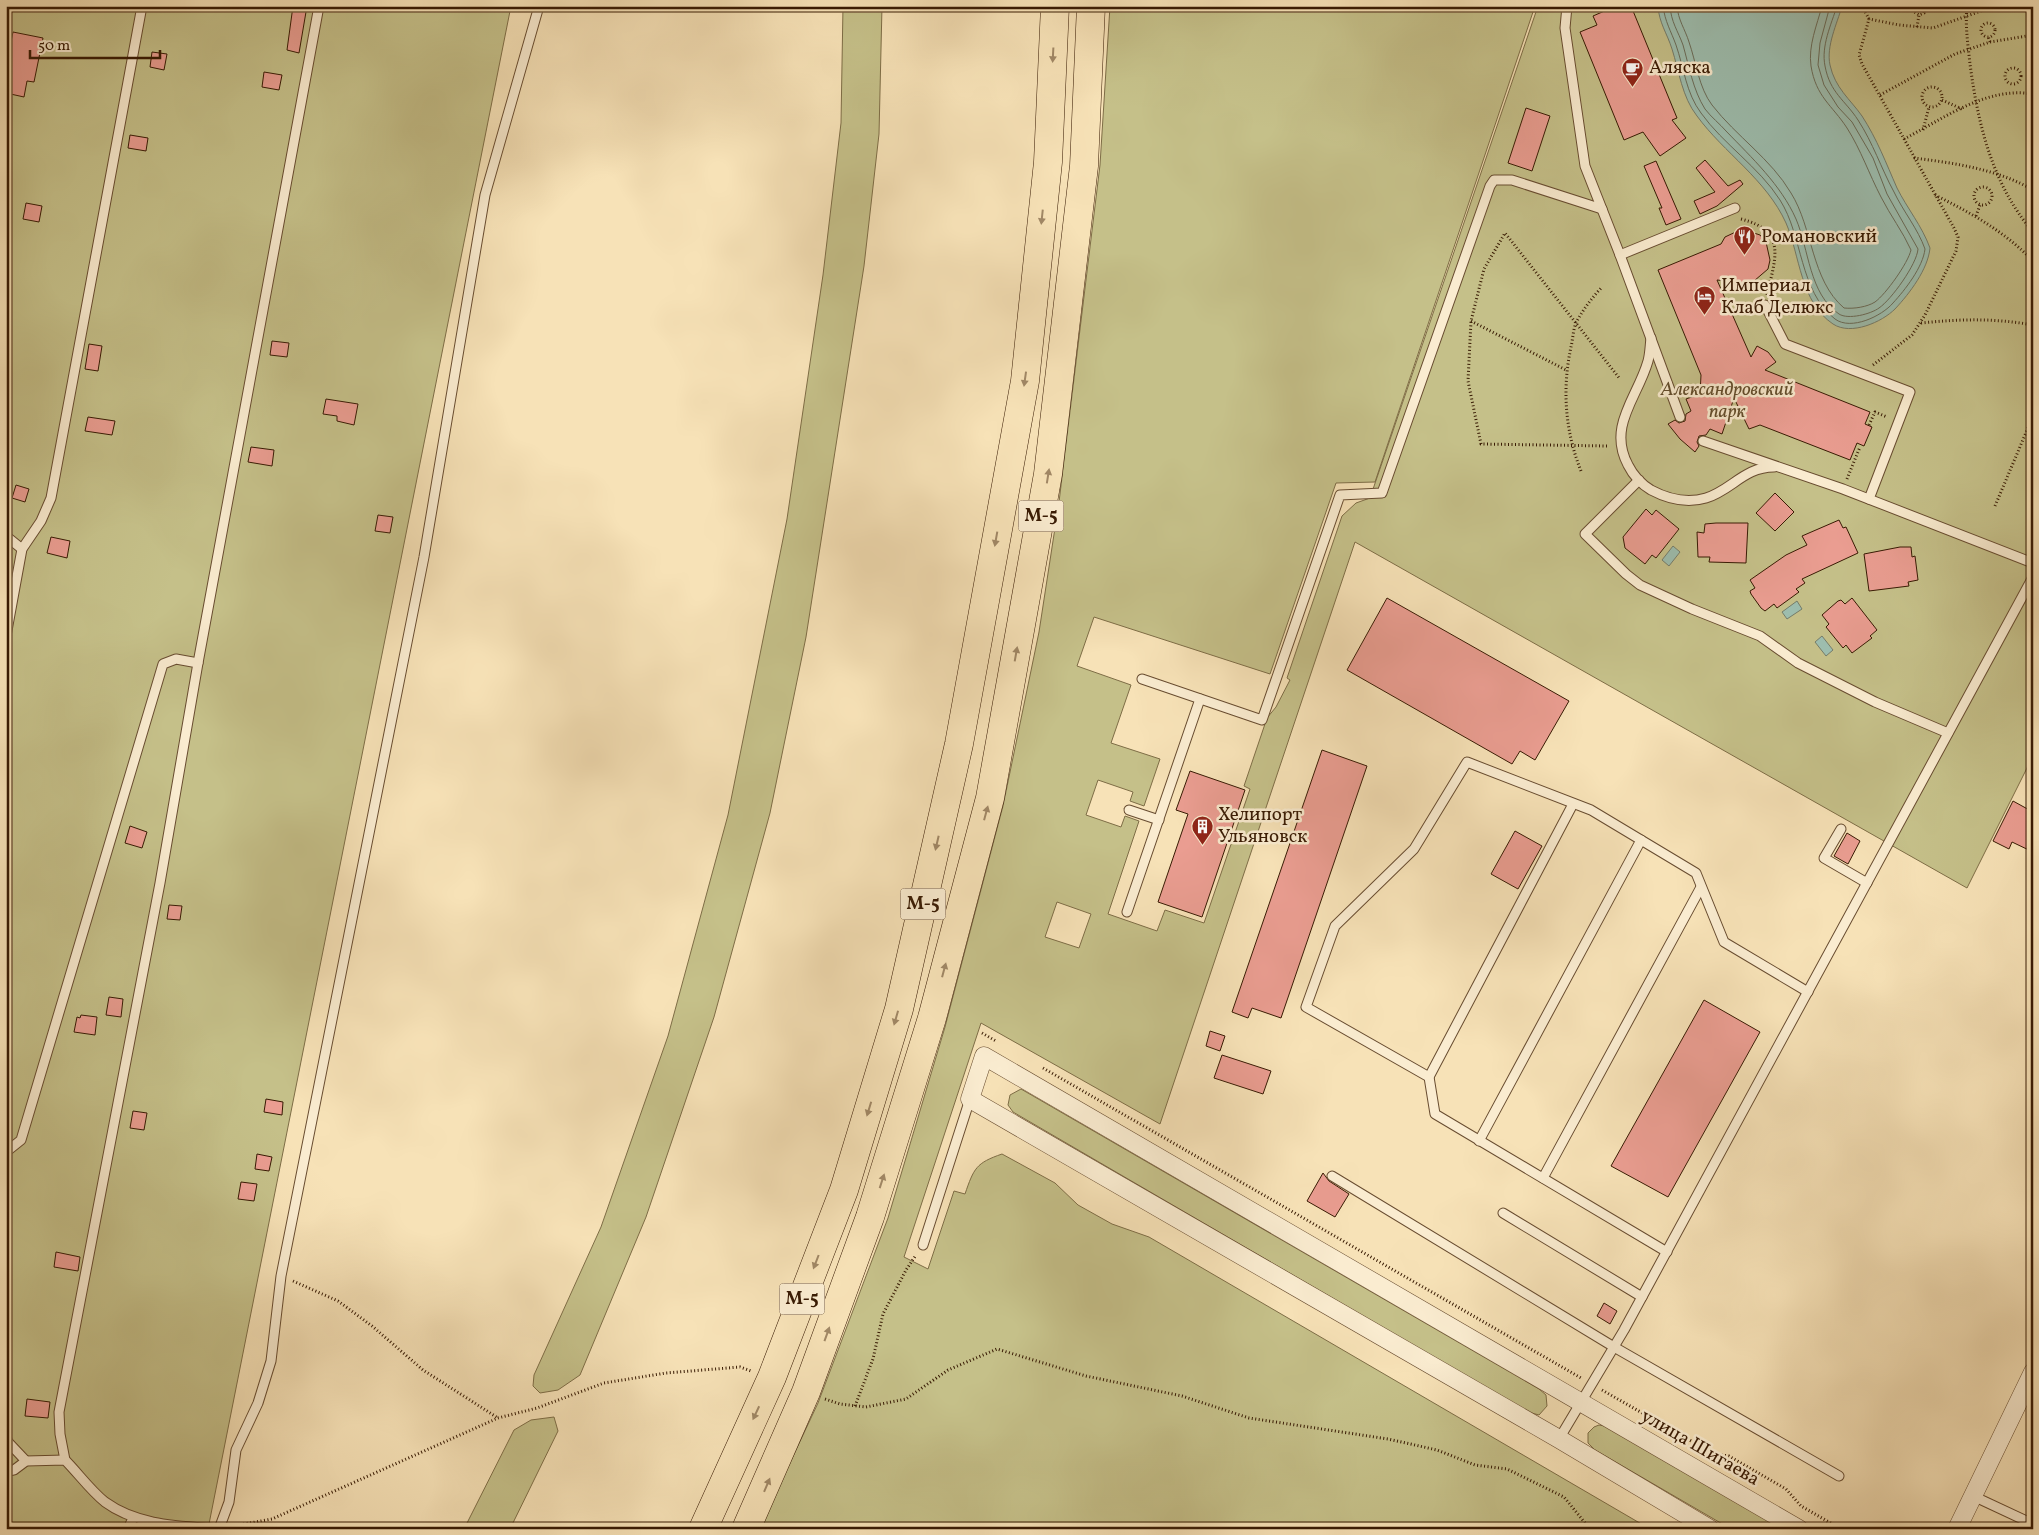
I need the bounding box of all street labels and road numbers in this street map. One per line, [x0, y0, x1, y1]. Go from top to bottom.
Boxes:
road number: М-5 [1018, 501, 1064, 532]
road number: М-5 [900, 889, 946, 920]
road number: М-5 [780, 1284, 824, 1315]
street label: улица Шигаева [1636, 1403, 1764, 1493]

